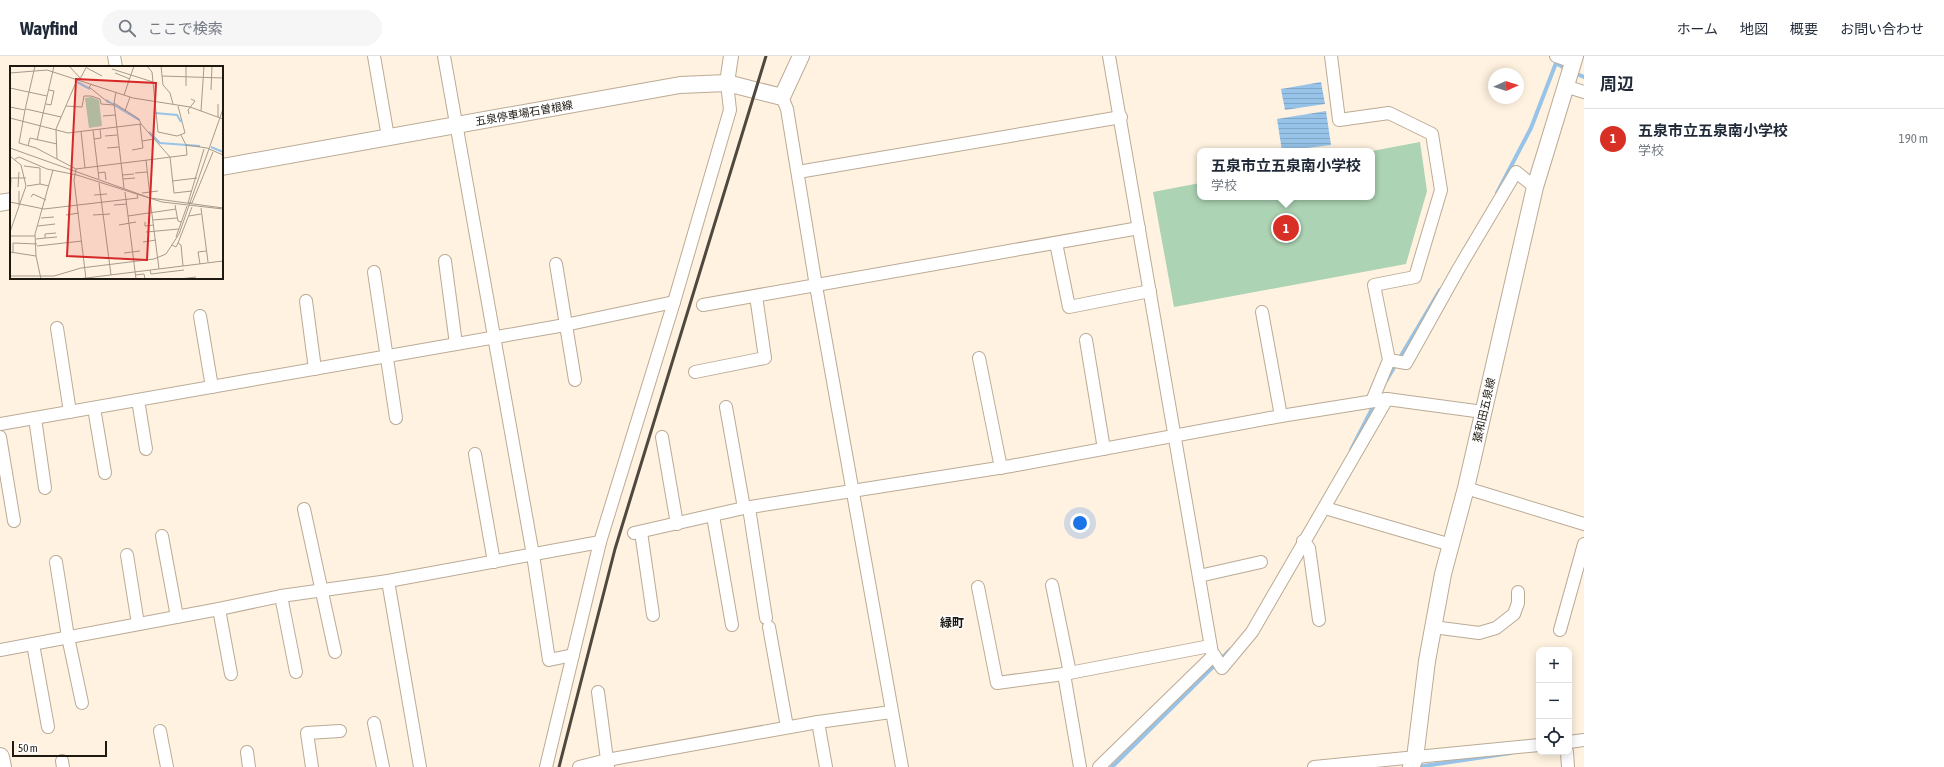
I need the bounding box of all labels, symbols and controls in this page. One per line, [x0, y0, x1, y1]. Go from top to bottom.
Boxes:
search box [102, 10, 382, 46]
text: Wayfind [20, 17, 78, 39]
icon: search [116, 17, 138, 39]
text: ここで検索 [148, 20, 223, 37]
text: ホーム [1676, 21, 1718, 37]
text: 地図 [1740, 21, 1768, 37]
text: 概要 [1790, 21, 1818, 37]
text: お問い合わせ [1840, 21, 1924, 37]
inset map [10, 66, 223, 279]
north arrow [1488, 68, 1524, 104]
text: 周辺 [1600, 74, 1634, 94]
street label: 五泉停車場石曽根線 [474, 98, 574, 128]
text: 五泉市立五泉南小学校 [1638, 122, 1788, 139]
text: 1 [1610, 131, 1616, 146]
text: 190 m [1899, 131, 1928, 146]
text: 学校 [1638, 143, 1664, 158]
popup [1197, 148, 1375, 200]
text: 五泉市立五泉南小学校 [1211, 157, 1361, 174]
text: 学校 [1211, 178, 1237, 193]
pin: 1 [1273, 213, 1299, 243]
street label: 猿和田五泉線 [1471, 376, 1497, 444]
your location [1070, 513, 1090, 533]
district label: 緑町 [940, 616, 964, 630]
map controls [1536, 647, 1572, 755]
button: + [1536, 647, 1572, 683]
button: − [1536, 683, 1572, 719]
button: locate [1536, 719, 1572, 755]
scale bar [12, 739, 107, 758]
text: 50 m [18, 742, 38, 754]

